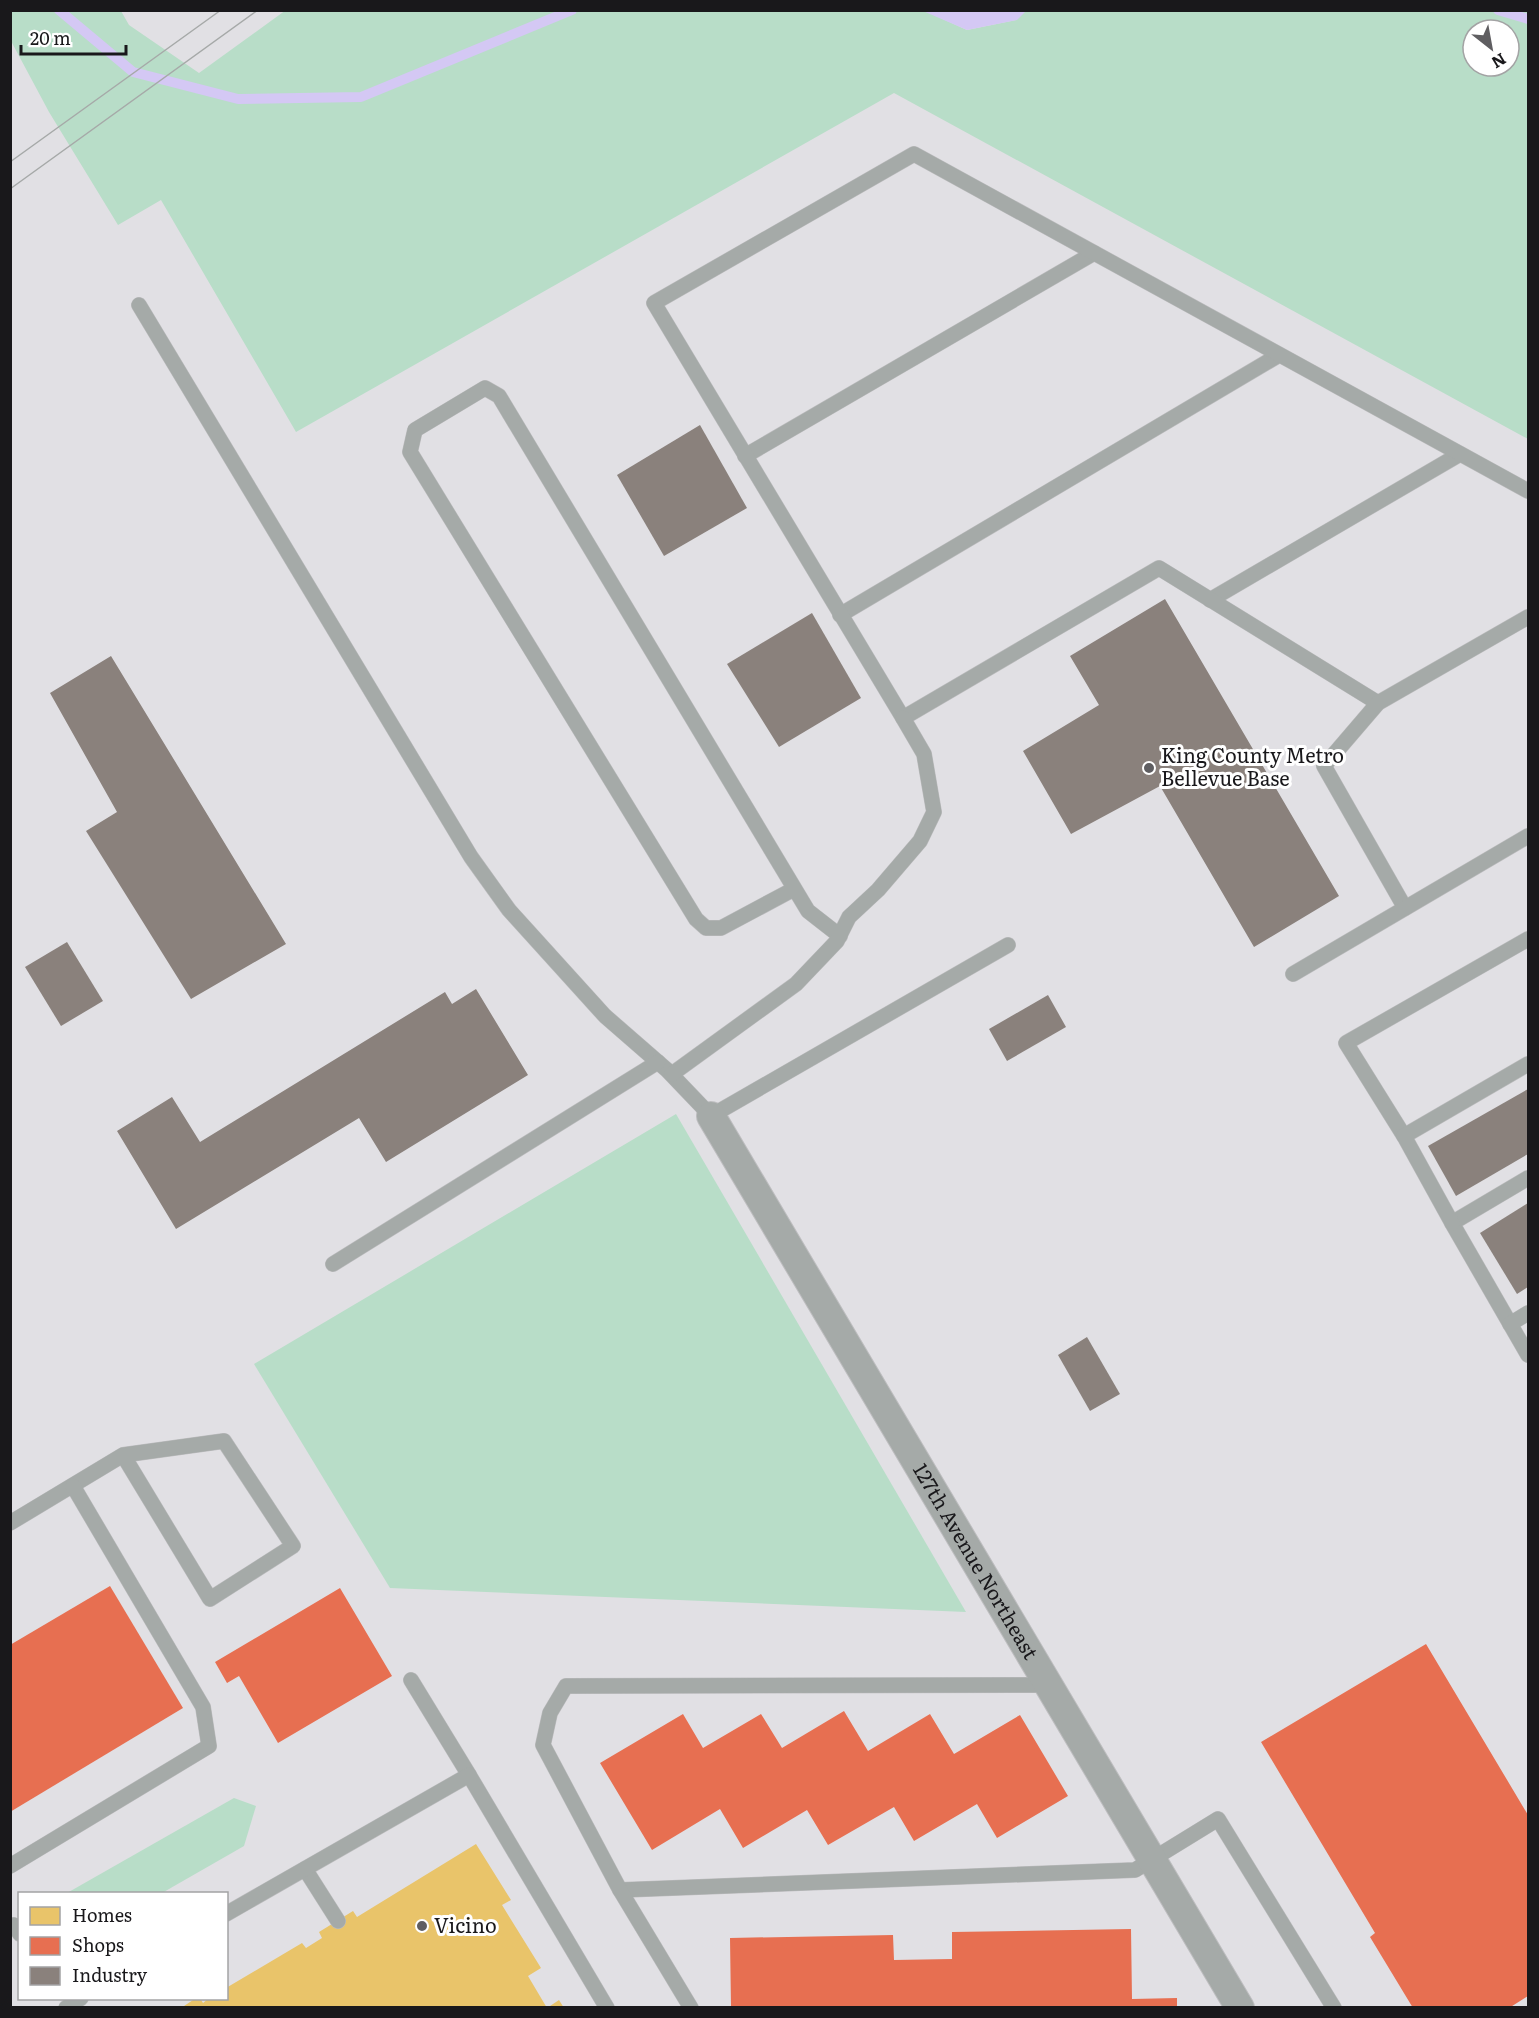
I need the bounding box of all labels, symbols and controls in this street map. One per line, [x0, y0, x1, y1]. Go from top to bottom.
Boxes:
scale bar [21, 18, 126, 56]
north arrow [1461, 18, 1521, 78]
text: 20 m [30, 24, 71, 51]
text: N [1487, 48, 1511, 75]
place label: King County Metro Bellevue Base [1161, 739, 1344, 792]
marker: King County Metro Bellevue Base [1142, 761, 1156, 775]
street label: 127th Avenue Northeast [907, 1457, 1047, 1664]
legend [18, 1892, 228, 2000]
text: Homes [72, 1901, 132, 1928]
place label: Vicino [434, 1909, 497, 1939]
marker: Vicino [415, 1919, 429, 1933]
text: Shops [72, 1931, 124, 1958]
text: Industry [72, 1961, 148, 1988]

